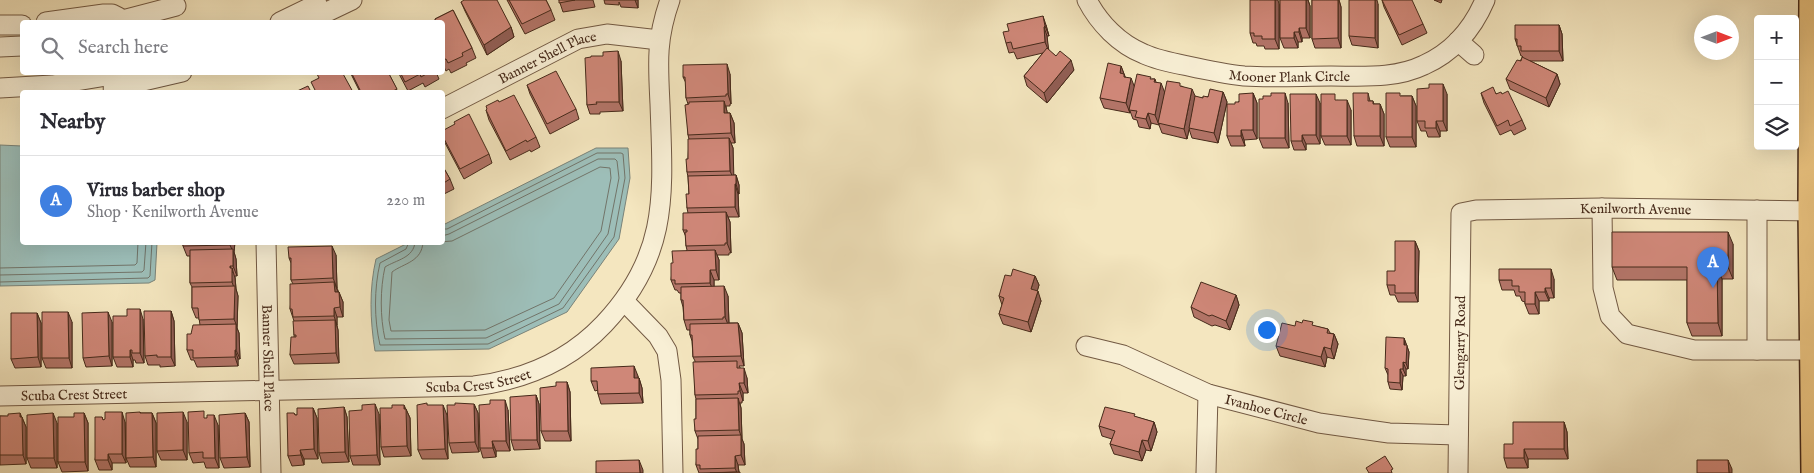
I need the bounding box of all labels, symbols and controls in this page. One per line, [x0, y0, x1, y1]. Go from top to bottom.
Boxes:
north arrow [1694, 15, 1739, 60]
map controls [1754, 15, 1799, 150]
button: + [1754, 15, 1799, 60]
search box [20, 20, 445, 75]
street label: Banner Shell Place [496, 28, 599, 88]
icon: search [38, 34, 66, 62]
text: Search here [78, 36, 169, 60]
button: − [1754, 60, 1799, 105]
street label: Mooner Plank Circle [1227, 66, 1351, 87]
button: layers [1754, 105, 1799, 150]
text: Nearby [40, 109, 105, 136]
text: Virus barber shop [87, 179, 225, 203]
text: A [51, 191, 61, 211]
text: 220 m [386, 191, 425, 211]
street label: Kenilworth Avenue [1580, 200, 1692, 219]
text: Shop · Kenilworth Avenue [87, 203, 258, 223]
pin: A [1697, 247, 1729, 288]
street label: Glengarry Road [1451, 295, 1470, 390]
street label: Banner Shell Place [257, 304, 278, 412]
your location [1254, 317, 1280, 343]
street label: Scuba Crest Street [426, 365, 534, 397]
street label: Scuba Crest Street [21, 385, 128, 406]
street label: Ivanhoe Circle [1223, 391, 1310, 430]

